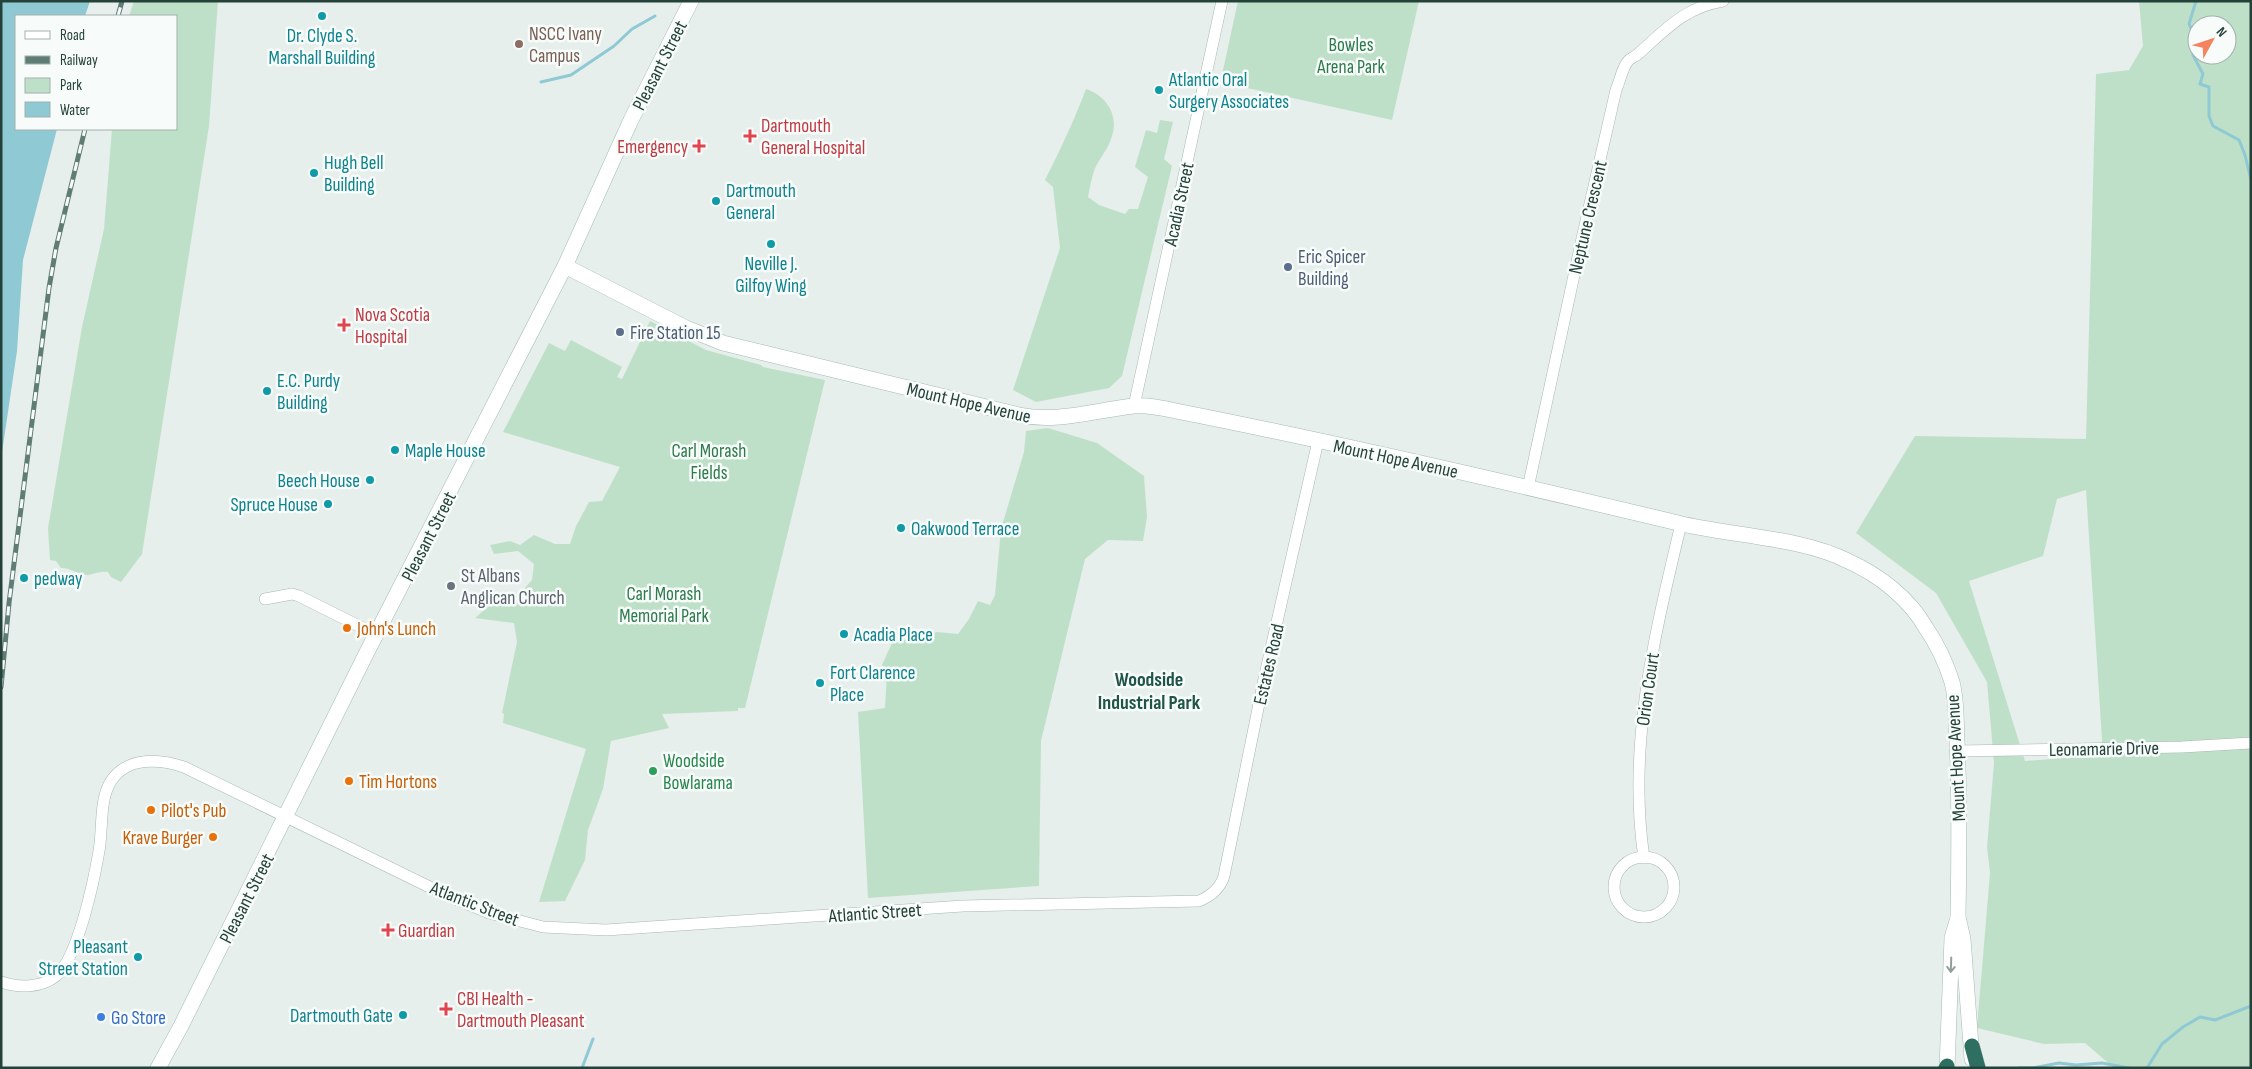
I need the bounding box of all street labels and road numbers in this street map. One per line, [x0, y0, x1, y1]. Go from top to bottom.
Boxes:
street label: Pleasant Street [628, 17, 693, 114]
street label: Neptune Crescent [1564, 158, 1613, 276]
street label: Acadia Street [1159, 160, 1200, 249]
street label: Mount Hope Avenue [904, 378, 1033, 429]
street label: Mount Hope Avenue [1331, 435, 1460, 484]
street label: Pleasant Street [397, 488, 462, 585]
street label: Estates Road [1249, 622, 1290, 707]
street label: Orion Court [1632, 651, 1665, 727]
street label: Mount Hope Avenue [1942, 694, 1971, 822]
street label: Leonamarie Drive [2049, 737, 2159, 762]
street label: Pleasant Street [215, 850, 280, 947]
street label: Atlantic Street [426, 877, 522, 932]
street label: Atlantic Street [827, 899, 923, 928]

